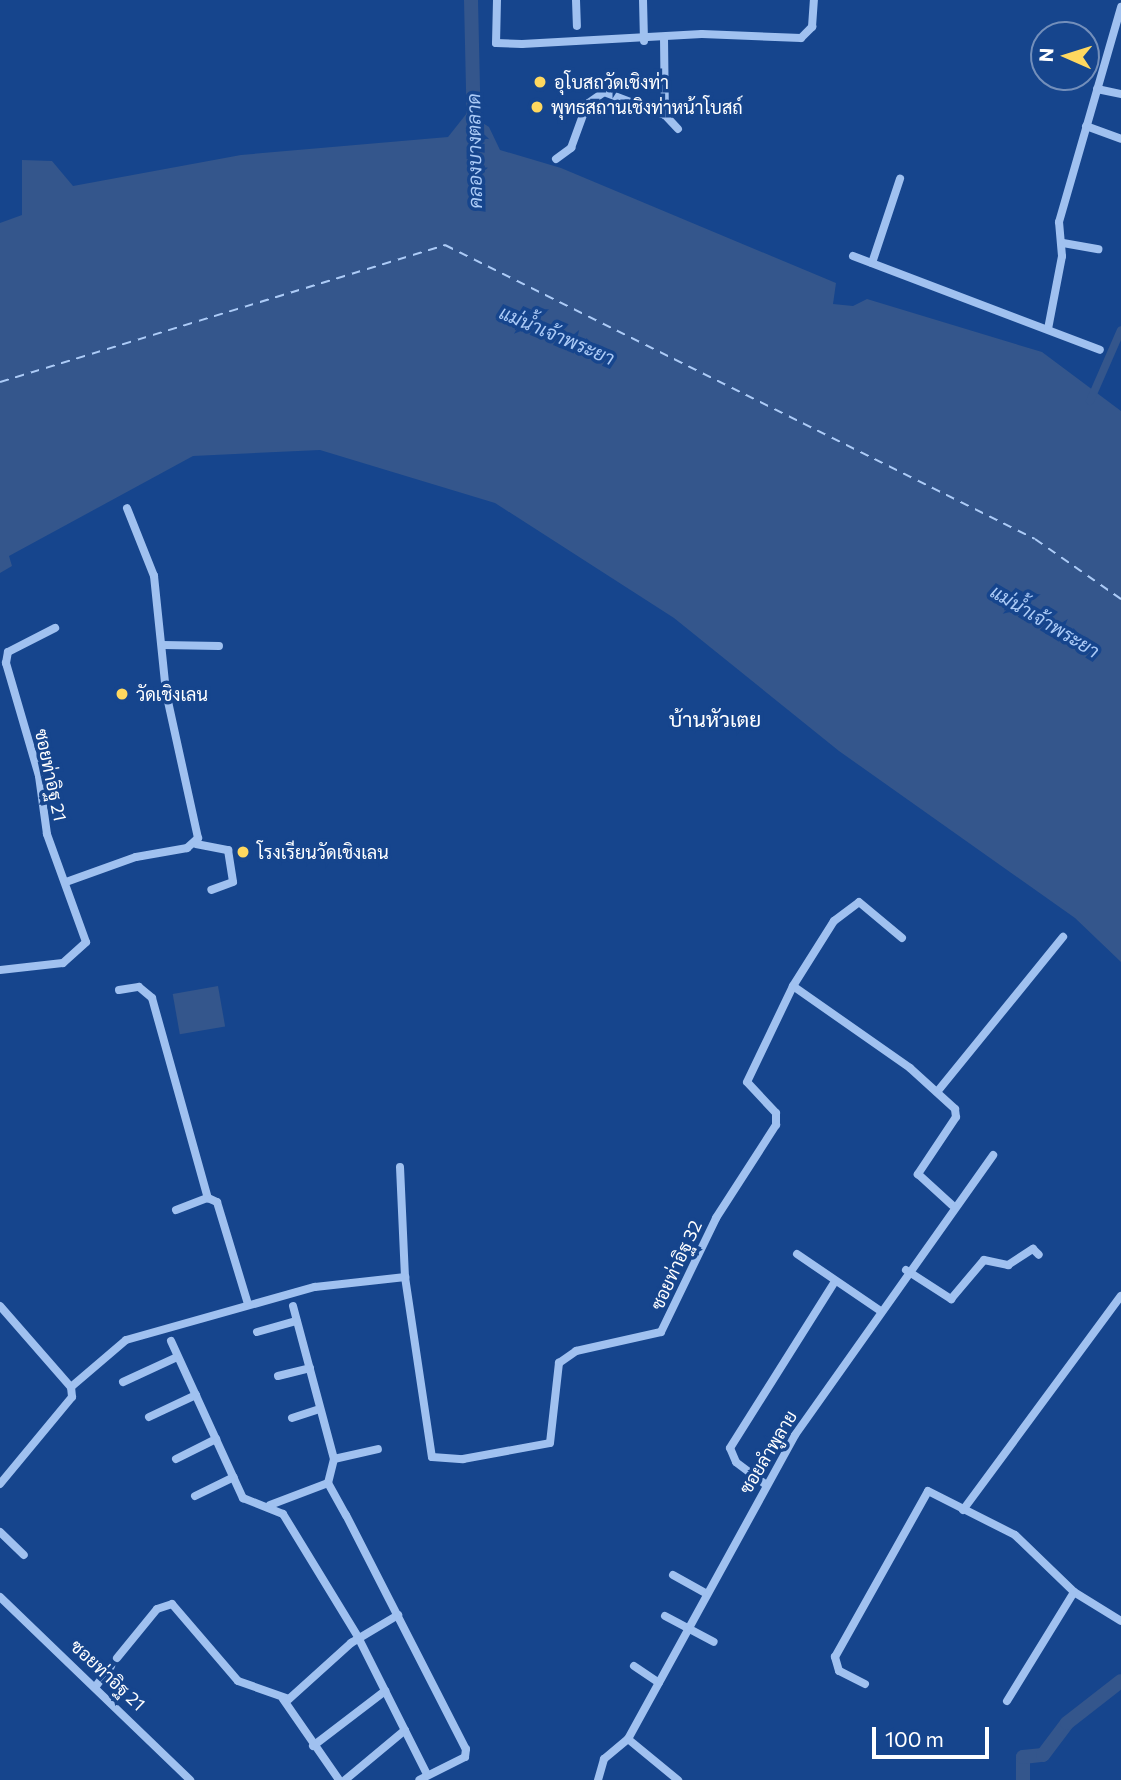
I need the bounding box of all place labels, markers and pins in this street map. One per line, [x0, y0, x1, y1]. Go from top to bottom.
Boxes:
place label: อุโบสถวัดเชิงท่า [554, 71, 669, 93]
marker: อุโบสถวัดเชิงท่า [532, 74, 548, 90]
place label: พุทธสถานเชิงท่าหน้าโบสถ์ [551, 96, 743, 118]
marker: พุทธสถานเชิงท่าหน้าโบสถ์ [529, 99, 545, 115]
place label: วัดเชิงเลน [136, 683, 208, 705]
marker: วัดเชิงเลน [114, 686, 130, 702]
place label: โรงเรียนวัดเชิงเลน [257, 841, 389, 863]
marker: โรงเรียนวัดเชิงเลน [235, 844, 251, 860]

